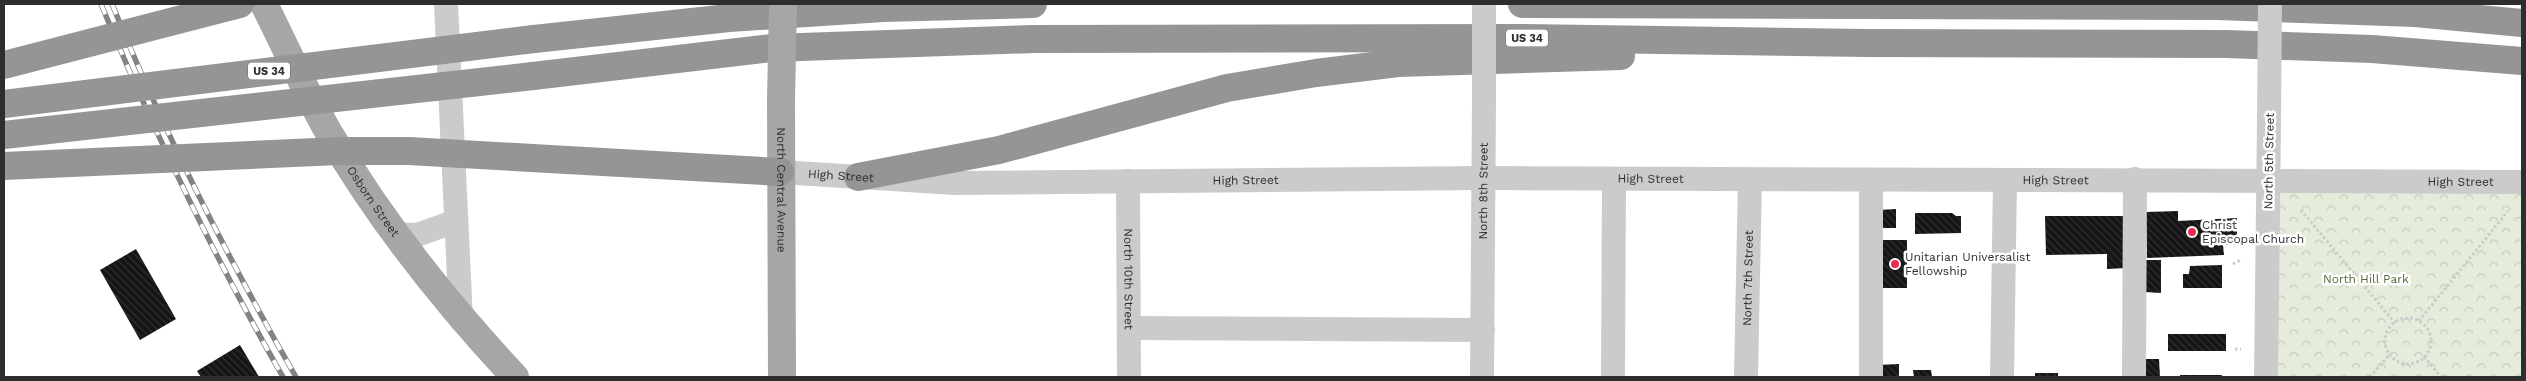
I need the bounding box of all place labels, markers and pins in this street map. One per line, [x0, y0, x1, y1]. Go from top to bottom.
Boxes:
place label: Christ Episcopal Church [2202, 218, 2304, 246]
marker: Christ Episcopal Church [2186, 226, 2198, 238]
place label: Unitarian Universalist Fellowship [1905, 250, 2030, 278]
marker: Unitarian Universalist Fellowship [1889, 258, 1901, 270]

